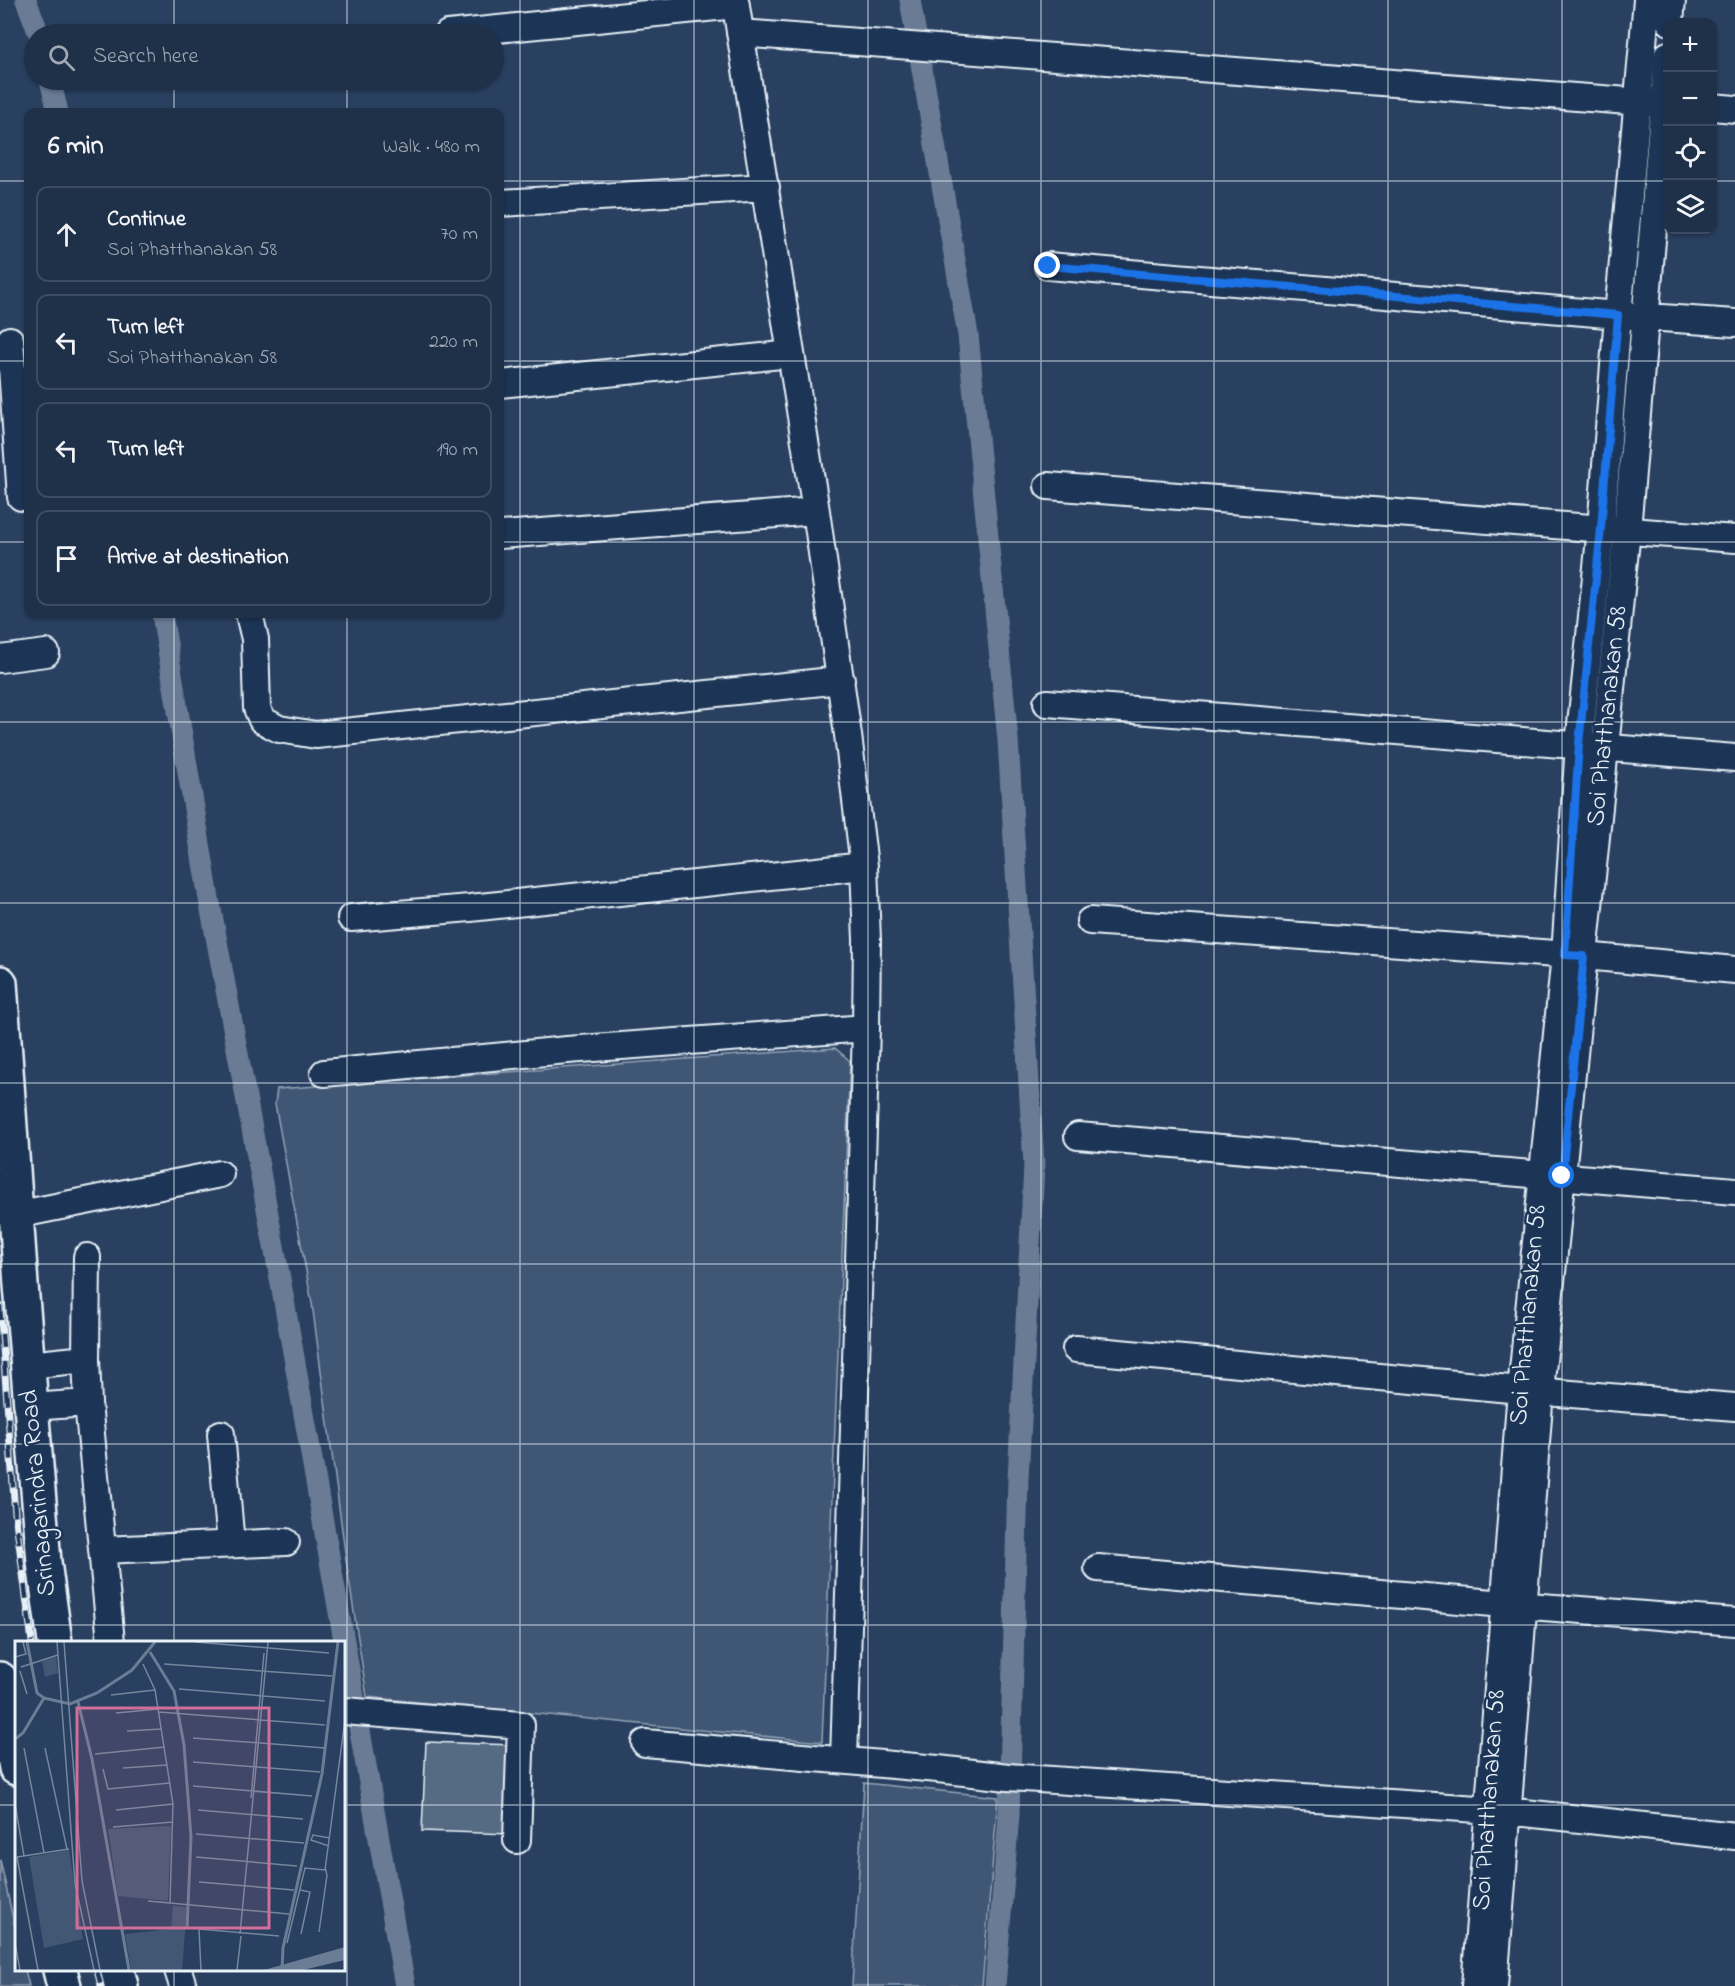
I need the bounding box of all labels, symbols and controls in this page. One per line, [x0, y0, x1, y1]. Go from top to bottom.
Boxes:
map controls [1663, 18, 1717, 234]
button: + [1663, 18, 1717, 72]
search box [24, 24, 504, 90]
icon: search [45, 41, 78, 74]
text: Search here [93, 41, 198, 73]
button: − [1663, 72, 1717, 126]
button: locate [1663, 126, 1717, 180]
text: 6 min [48, 128, 104, 166]
text: Walk · 480 m [382, 133, 480, 162]
button: layers [1663, 180, 1717, 234]
text: Continue [107, 204, 186, 236]
icon: ahead [50, 218, 83, 251]
text: 70 m [441, 220, 478, 249]
text: Soi Phatthanakan 58 [107, 236, 277, 265]
route end [1034, 252, 1060, 278]
text: Turn left [107, 312, 184, 344]
icon: left [50, 326, 83, 359]
text: 220 m [429, 328, 478, 357]
text: Soi Phatthanakan 58 [107, 344, 277, 373]
icon: left [50, 434, 83, 467]
text: Turn left [107, 434, 184, 466]
text: 190 m [436, 436, 478, 465]
icon: arrive [50, 542, 83, 575]
text: Arrive at destination [107, 542, 289, 574]
street label: Soi Phatthanakan 58 [1578, 604, 1638, 828]
route start [1548, 1162, 1574, 1188]
street label: Soi Phatthanakan 58 [1500, 1203, 1558, 1427]
street label: Srinagarindra Road [11, 1388, 67, 1598]
inset map [15, 1641, 345, 1971]
street label: Soi Phatthanakan 58 [1463, 1688, 1517, 1912]

